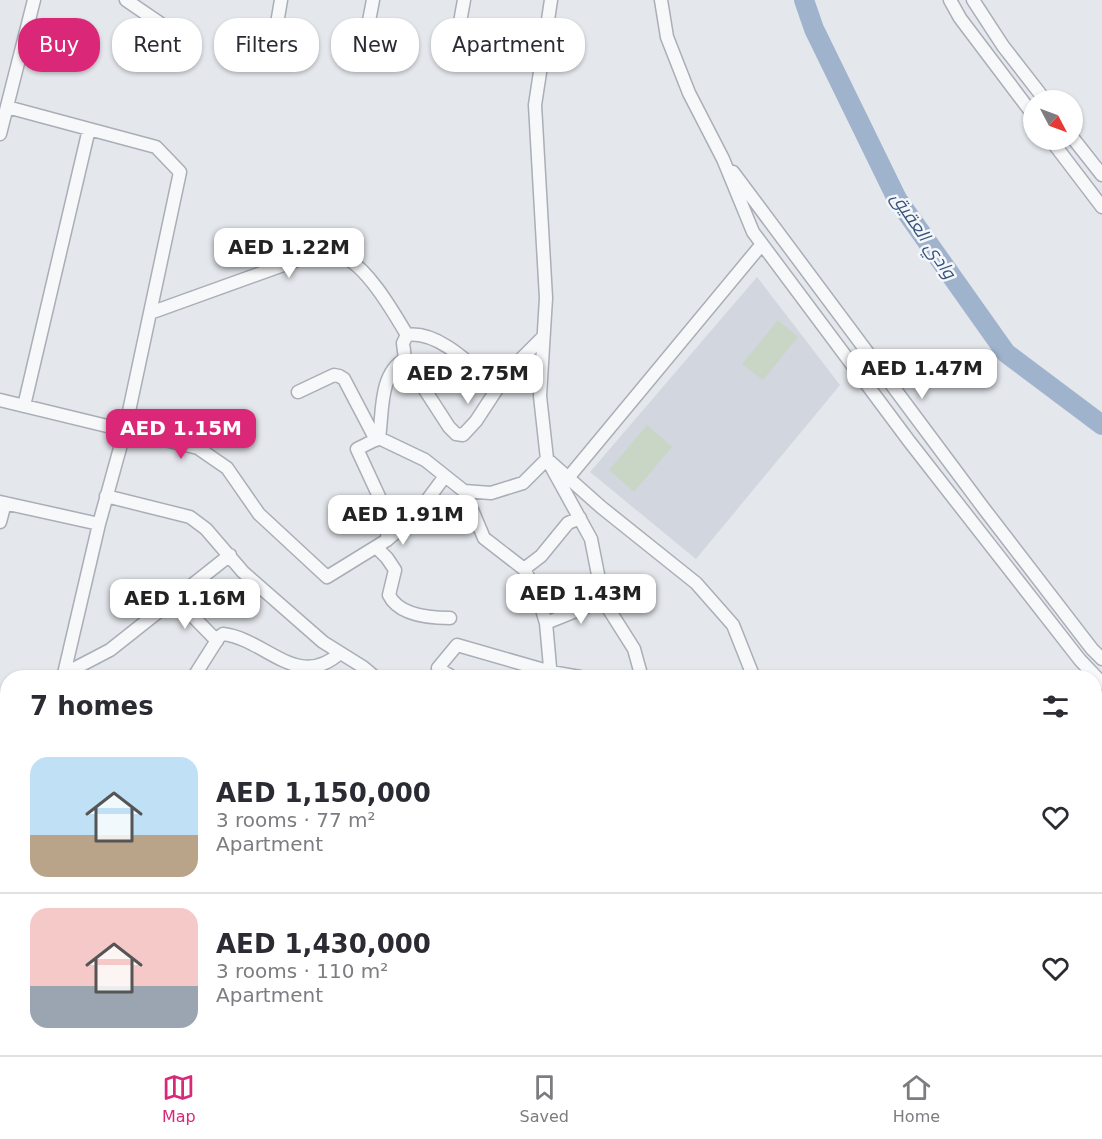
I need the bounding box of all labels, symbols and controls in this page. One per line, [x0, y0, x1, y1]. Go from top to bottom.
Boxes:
chip: Buy [18, 18, 100, 72]
chip: Rent [112, 18, 202, 72]
chip: Filters [214, 18, 319, 72]
chip: New [331, 18, 419, 72]
chip: Apartment [431, 18, 585, 72]
north arrow [1023, 90, 1083, 150]
map controls [1023, 90, 1083, 150]
water label: وادي العقيق [884, 188, 961, 285]
pin: AED 1.22M [220, 228, 358, 279]
text: AED 1.22M [228, 235, 350, 259]
pin: AED 1.47M [853, 349, 991, 400]
pin: AED 2.75M [399, 354, 537, 405]
text: AED 1.47M [861, 356, 983, 380]
text: AED 2.75M [407, 361, 529, 385]
pin: AED 1.15M [112, 409, 250, 460]
text: AED 1.15M [120, 416, 242, 440]
pin: AED 1.91M [334, 495, 472, 546]
text: AED 1.91M [342, 502, 464, 526]
pin: AED 1.43M [512, 574, 650, 625]
pin: AED 1.16M [116, 579, 254, 630]
text: AED 1.43M [520, 581, 642, 605]
text: AED 1.16M [124, 586, 246, 610]
icon: filters [1039, 690, 1072, 723]
text: 7 homes [30, 691, 154, 721]
text: AED 1,150,000 [216, 778, 431, 808]
icon: home [78, 781, 150, 853]
icon: heart [1039, 801, 1072, 834]
text: 3 rooms · 77 m² [216, 808, 376, 832]
text: Apartment [216, 832, 323, 856]
text: AED 1,430,000 [216, 929, 431, 959]
icon: home [78, 932, 150, 1004]
icon: heart [1039, 952, 1072, 985]
text: 3 rooms · 110 m² [216, 959, 388, 983]
text: Apartment [216, 983, 323, 1007]
tab: Map [162, 1071, 196, 1126]
tab: Saved [520, 1071, 569, 1126]
tab: Home [893, 1071, 940, 1126]

